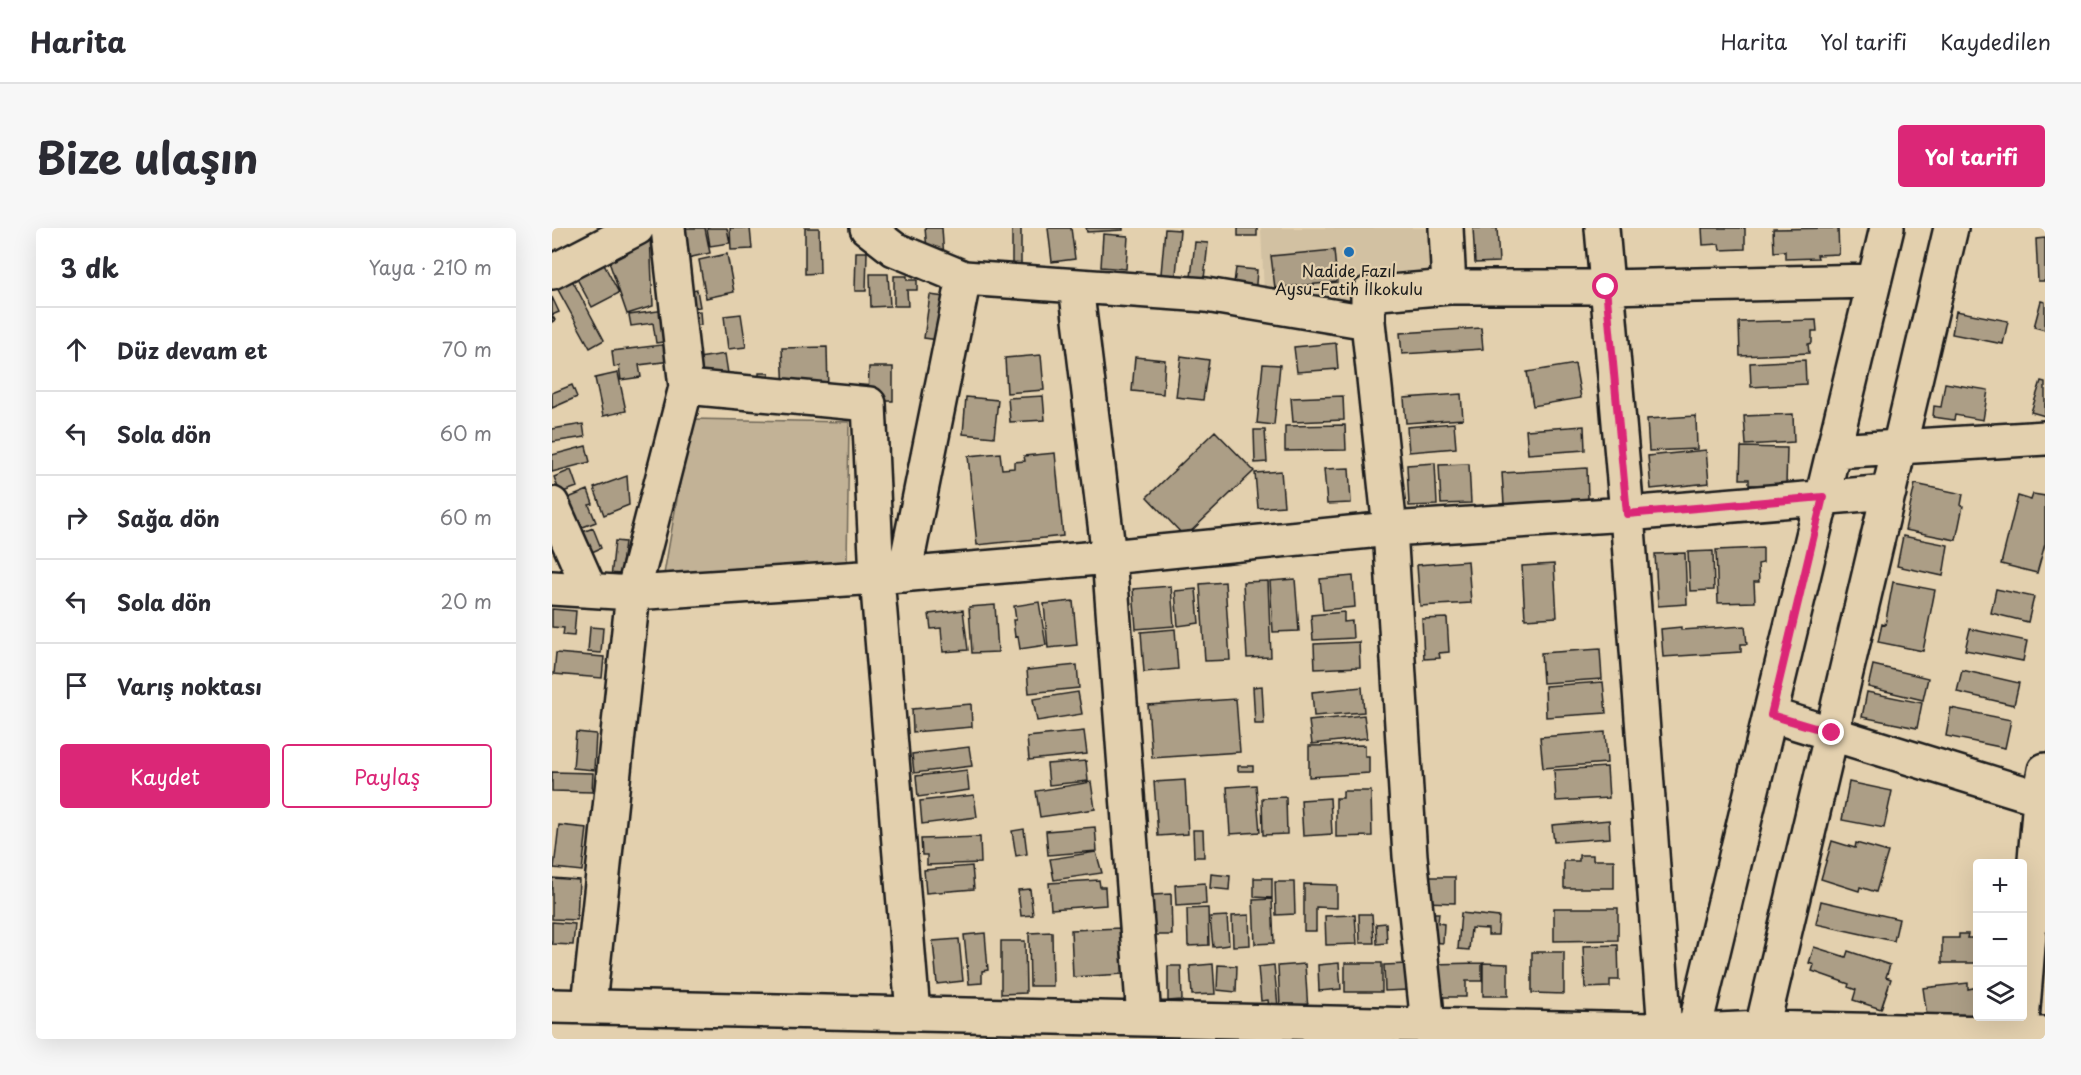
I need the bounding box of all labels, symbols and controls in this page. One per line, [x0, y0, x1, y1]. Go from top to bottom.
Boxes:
text: Harita [30, 20, 126, 63]
text: Harita [1720, 25, 1787, 57]
text: Yol tarifi [1820, 25, 1907, 57]
text: Kaydedilen [1940, 25, 2051, 57]
text: Bize ulaşın [36, 125, 258, 188]
button: Yol tarifi [1898, 125, 2045, 187]
marker: Nadide Fazıl Aysu-Fatih İlkokulu [1342, 245, 1356, 259]
text: 3 dk [60, 248, 119, 287]
text: Yaya · 210 m [368, 252, 492, 282]
place label: Nadide Fazıl Aysu-Fatih İlkokulu [1275, 258, 1423, 300]
route start [1592, 273, 1618, 299]
icon: ahead [60, 333, 93, 366]
text: Düz devam et [117, 333, 268, 366]
text: 70 m [442, 334, 492, 364]
icon: left [60, 417, 93, 450]
text: Sola dön [117, 417, 211, 450]
text: 60 m [440, 418, 492, 448]
icon: right [60, 501, 93, 534]
text: Sağa dön [117, 501, 220, 534]
text: 60 m [440, 502, 492, 532]
icon: left [60, 585, 93, 618]
text: Sola dön [117, 585, 211, 618]
text: 20 m [440, 586, 492, 616]
icon: arrive [60, 669, 93, 702]
text: Varış noktası [117, 669, 262, 702]
route end [1818, 719, 1844, 745]
button: Kaydet [60, 744, 270, 808]
button: Paylaş [282, 744, 492, 808]
map controls [1973, 859, 2027, 1021]
button: + [1973, 859, 2027, 913]
button: − [1973, 913, 2027, 967]
button: layers [1973, 967, 2027, 1021]

